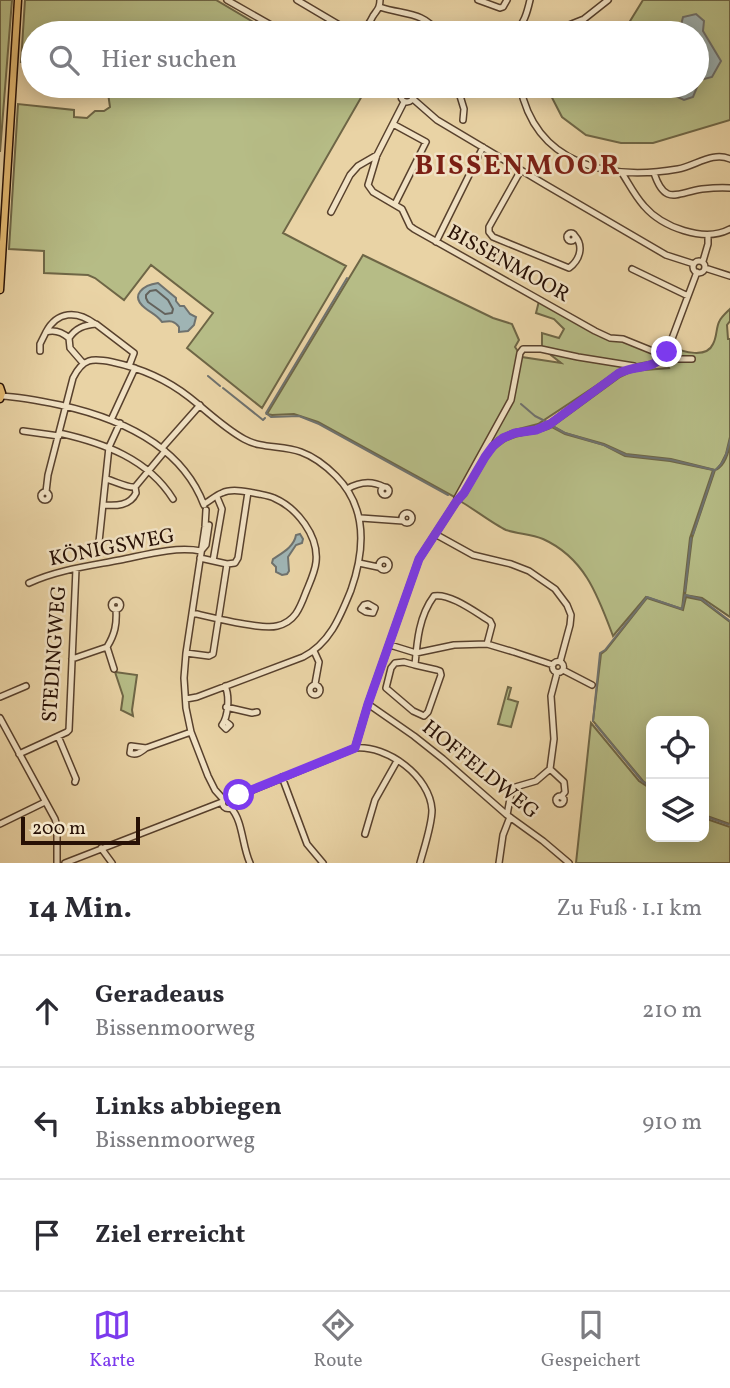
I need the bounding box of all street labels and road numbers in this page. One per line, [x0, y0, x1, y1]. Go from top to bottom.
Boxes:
street label: BISSENMOOR [441, 218, 575, 310]
street label: KÖNIGSWEG [47, 522, 177, 574]
street label: STEDINGWEG [36, 585, 74, 723]
street label: HOFFELDWEG [415, 714, 545, 826]

